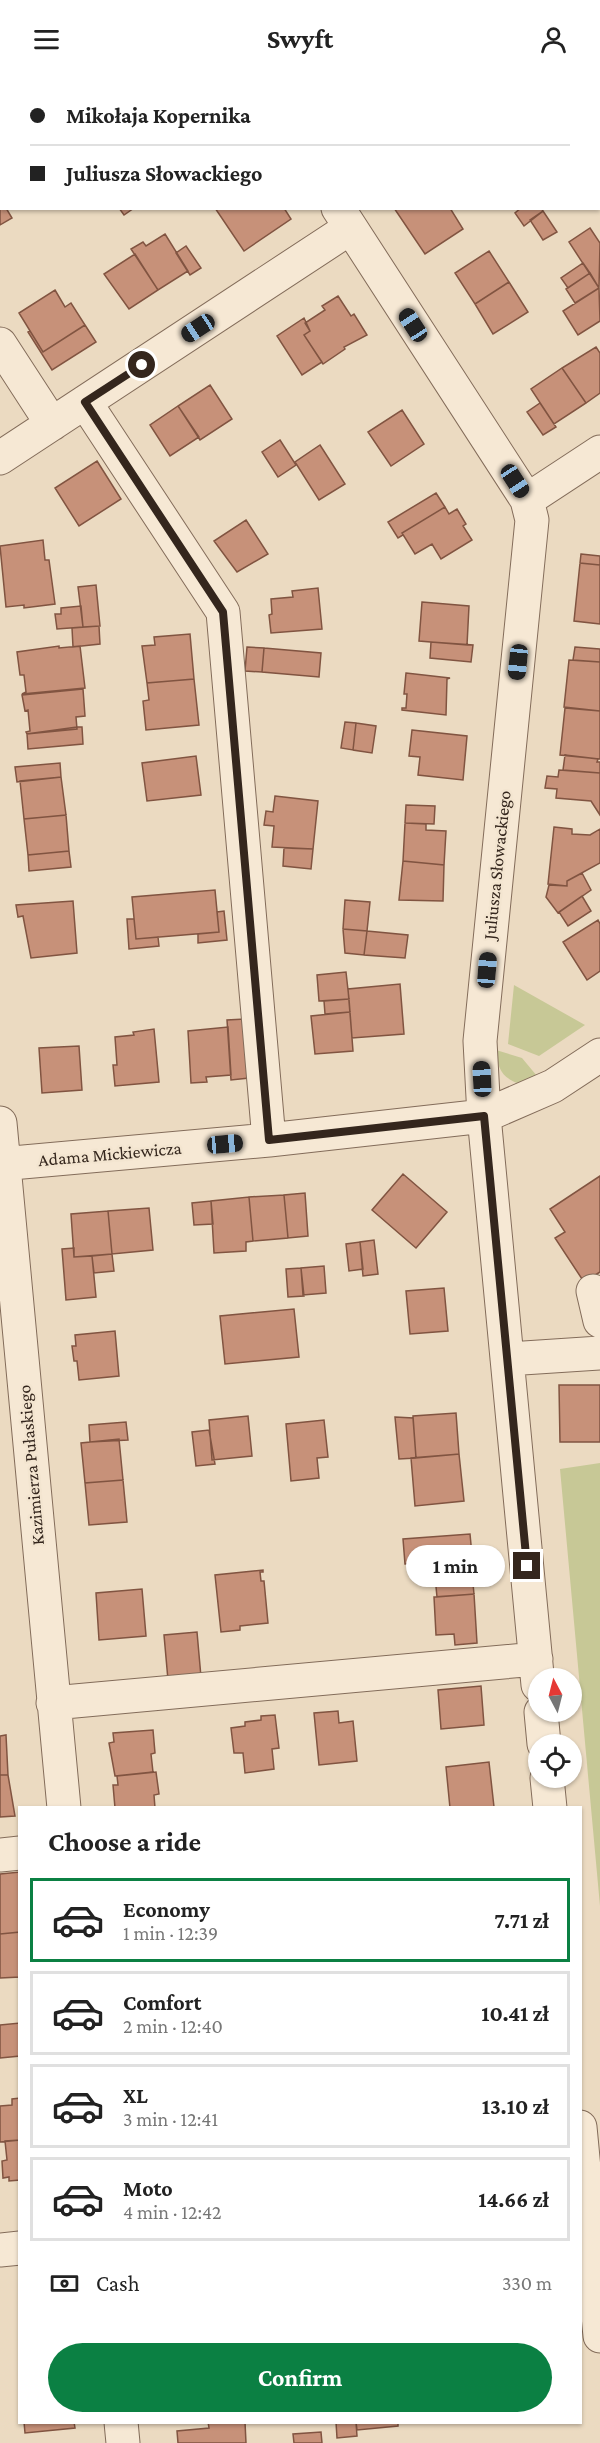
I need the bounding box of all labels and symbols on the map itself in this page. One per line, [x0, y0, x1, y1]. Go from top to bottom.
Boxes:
car [396, 305, 430, 345]
car [178, 311, 218, 345]
route start [128, 351, 155, 378]
car [498, 461, 532, 501]
car [507, 643, 529, 681]
street label: Juliusza Słowackiego [479, 789, 515, 943]
car [476, 951, 498, 989]
car [472, 1061, 492, 1097]
car [206, 1133, 244, 1155]
street label: Adama Mickiewicza [37, 1138, 183, 1170]
street label: Kazimierza Pułaskiego [14, 1384, 48, 1546]
callout: 1 min [407, 1545, 506, 1587]
route end [513, 1552, 540, 1579]
north arrow [528, 1668, 582, 1722]

